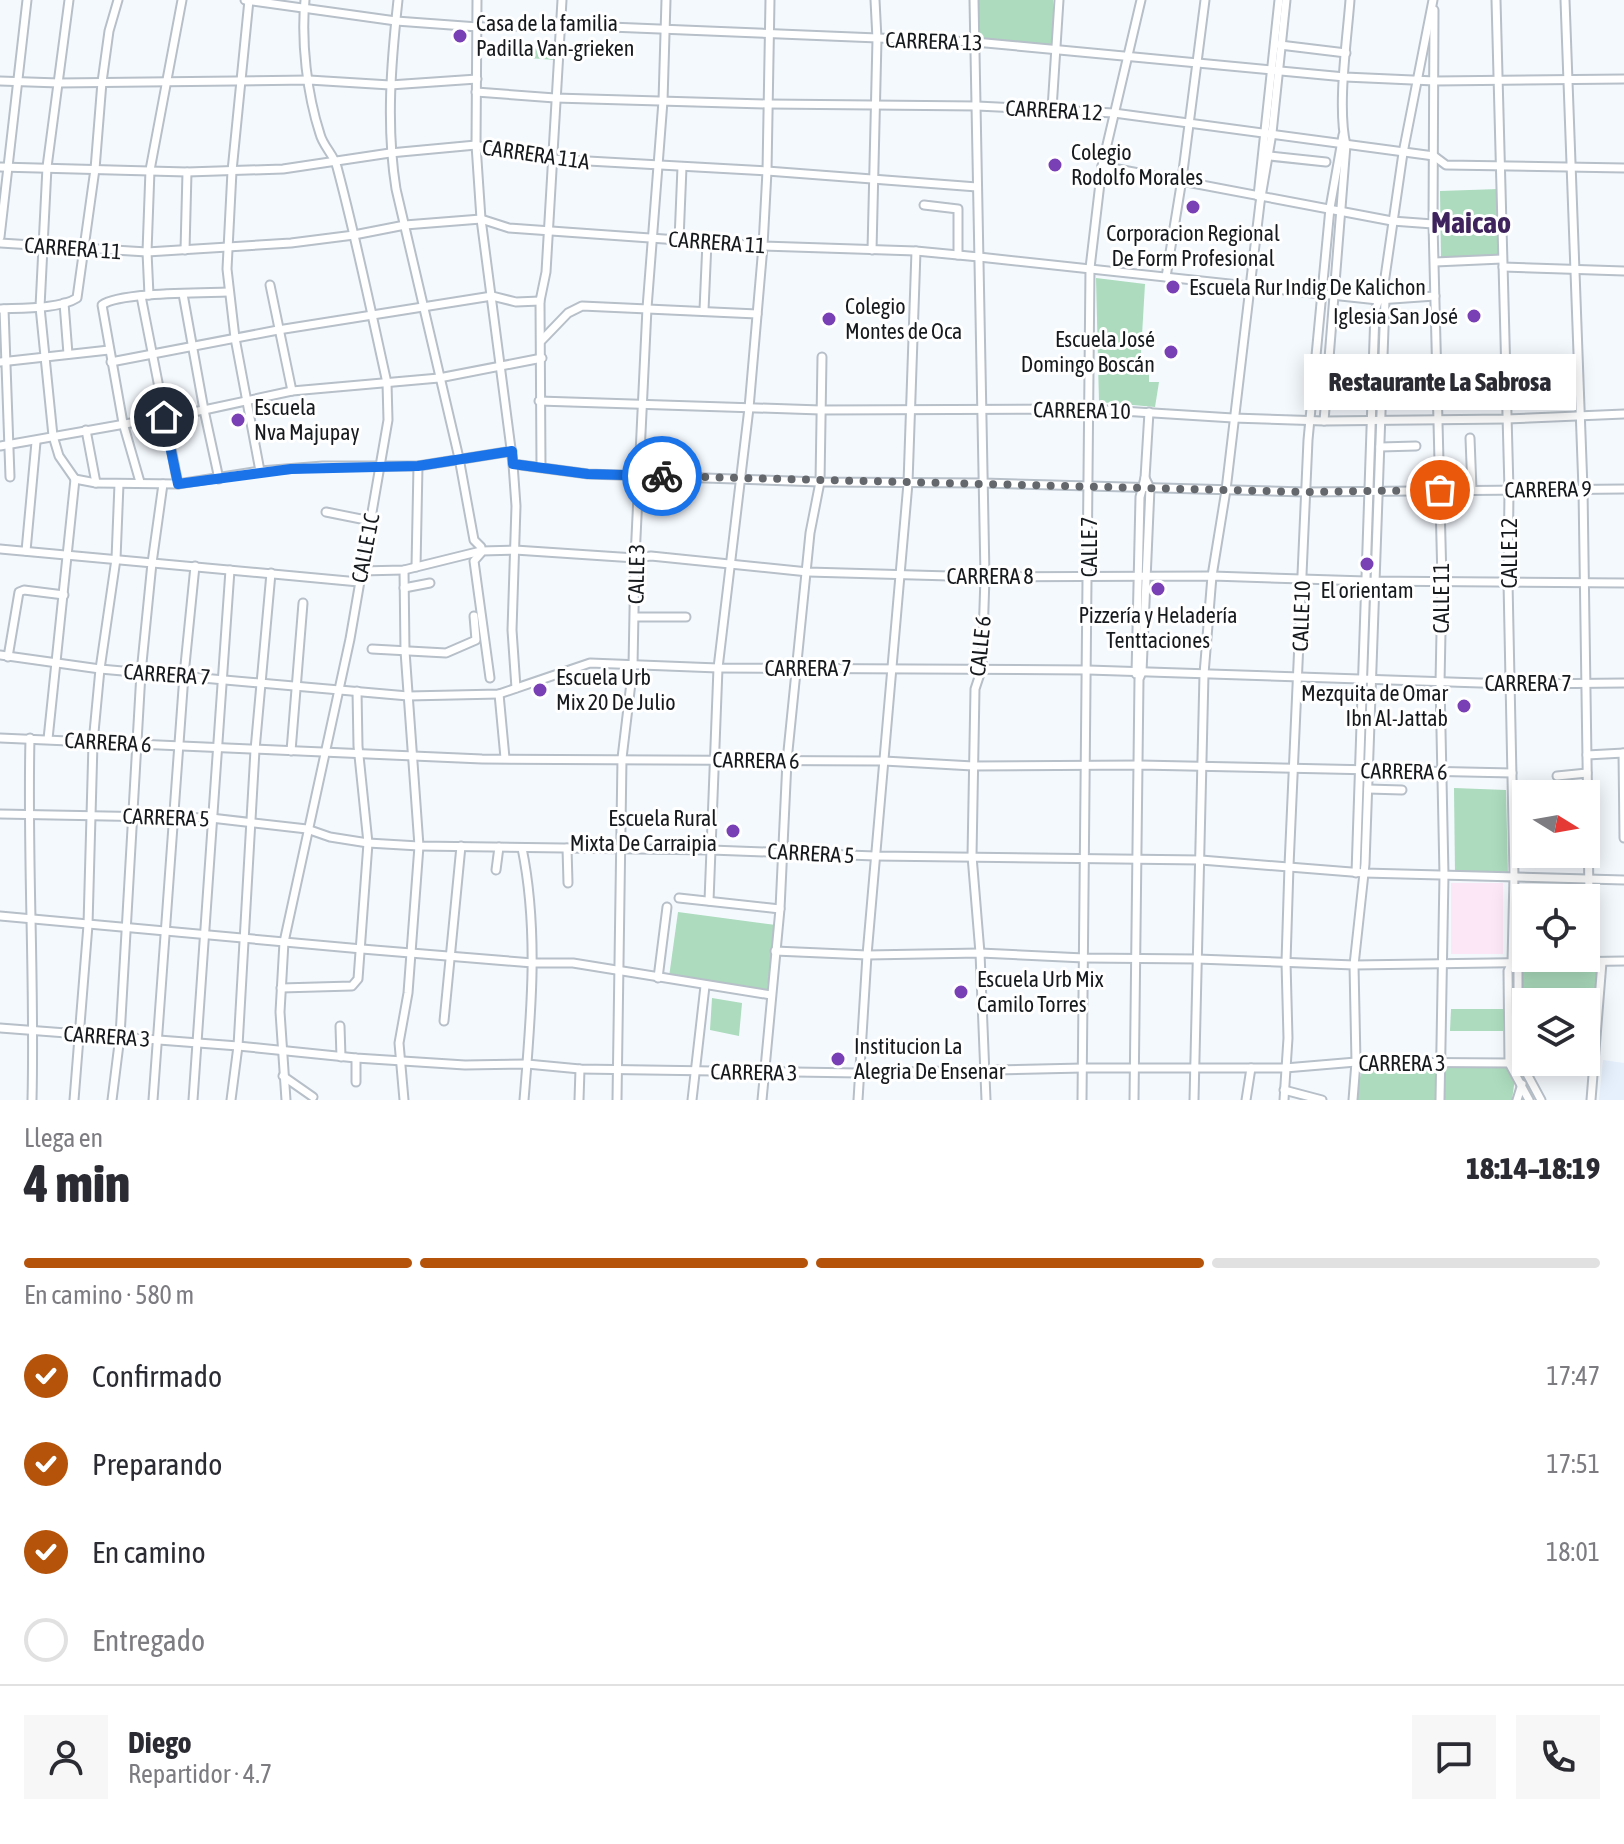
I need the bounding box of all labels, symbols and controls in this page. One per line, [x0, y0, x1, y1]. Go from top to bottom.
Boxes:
place label: Casa de la familia Padilla Van-grieken [476, 10, 634, 61]
street label: CARRERA 13 [885, 26, 983, 56]
marker: Casa de la familia Padilla Van-grieken [451, 27, 469, 45]
street label: CARRERA 12 [1005, 94, 1103, 126]
street label: CARRERA 11A [481, 134, 592, 174]
place label: Colegio Rodolfo Morales [1071, 139, 1203, 190]
marker: Colegio Rodolfo Morales [1046, 156, 1064, 174]
marker: Corporacion Regional De Form Profesional [1184, 198, 1202, 216]
district label: Maicao [1431, 205, 1511, 239]
place label: Corporacion Regional De Form Profesional [1106, 220, 1280, 271]
street label: CARRERA 11 [667, 226, 767, 258]
street label: CARRERA 11 [23, 232, 123, 264]
place label: Escuela Rur Indig De Kalichon [1189, 274, 1426, 300]
marker: Escuela Rur Indig De Kalichon [1164, 278, 1182, 296]
place label: Colegio Montes de Oca [845, 293, 962, 344]
place label: Iglesia San José [1333, 303, 1458, 329]
marker: Iglesia San José [1465, 307, 1483, 325]
marker: Colegio Montes de Oca [820, 310, 838, 328]
place label: Escuela José Domingo Boscán [1021, 326, 1155, 377]
marker: Escuela José Domingo Boscán [1162, 343, 1180, 361]
callout: Restaurante La Sabrosa [1304, 354, 1576, 410]
text: Restaurante La Sabrosa [1329, 367, 1551, 397]
pin [130, 383, 198, 451]
place label: Escuela Nva Majupay [254, 394, 359, 445]
icon: home [142, 395, 186, 439]
street label: CARRERA 10 [1033, 396, 1131, 424]
marker: Escuela Nva Majupay [229, 411, 247, 429]
courier [622, 436, 702, 516]
icon: bike [640, 454, 684, 498]
pin [1406, 456, 1474, 524]
icon: bag [1418, 468, 1462, 512]
street label: CARRERA 9 [1504, 475, 1592, 503]
street label: CALLE 1C [346, 511, 384, 585]
street label: CALLE 7 [1076, 517, 1102, 577]
street label: CALLE 12 [1496, 518, 1522, 588]
street label: CALLE 3 [622, 544, 650, 604]
marker: El orientam [1358, 555, 1376, 573]
street label: CARRERA 8 [946, 563, 1034, 589]
street label: CALLE 11 [1428, 563, 1454, 633]
place label: El orientam [1320, 577, 1414, 603]
marker: Pizzería y Heladería Tenttaciones [1149, 580, 1167, 598]
street label: CALLE 10 [1287, 580, 1315, 652]
place label: Pizzería y Heladería Tenttaciones [1079, 602, 1237, 653]
street label: CALLE 6 [964, 615, 996, 677]
street label: CARRERA 7 [764, 655, 852, 681]
street label: CARRERA 7 [123, 658, 211, 690]
place label: Escuela Urb Mix 20 De Julio [556, 664, 676, 715]
street label: CARRERA 7 [1484, 670, 1572, 696]
place label: Mezquita de Omar Ibn Al-Jattab [1301, 680, 1449, 731]
marker: Escuela Urb Mix 20 De Julio [531, 681, 549, 699]
marker: Mezquita de Omar Ibn Al-Jattab [1455, 697, 1473, 715]
street label: CARRERA 6 [64, 727, 152, 757]
street label: CARRERA 6 [712, 746, 800, 774]
street label: CARRERA 6 [1360, 757, 1448, 785]
north arrow [1512, 780, 1600, 868]
map controls [1512, 780, 1600, 1076]
street label: CARRERA 5 [122, 802, 210, 832]
place label: Escuela Rural Mixta De Carraipia [570, 805, 717, 856]
marker: Escuela Rural Mixta De Carraipia [724, 822, 742, 840]
street label: CARRERA 5 [767, 838, 855, 868]
button: locate [1512, 884, 1600, 972]
place label: Escuela Urb Mix Camilo Torres [977, 966, 1104, 1017]
marker: Escuela Urb Mix Camilo Torres [952, 983, 970, 1001]
button: layers [1512, 988, 1600, 1076]
street label: CARRERA 3 [63, 1020, 151, 1052]
place label: Institucion La Alegria De Ensenar [854, 1033, 1006, 1084]
marker: Institucion La Alegria De Ensenar [829, 1050, 847, 1068]
street label: CARRERA 3 [1358, 1050, 1446, 1076]
street label: CARRERA 3 [710, 1058, 798, 1086]
text: Llega en [24, 1123, 103, 1153]
text: 18:14–18:19 [1466, 1151, 1600, 1185]
text: 4 min [24, 1153, 130, 1213]
text: En camino · 580 m [24, 1280, 194, 1310]
icon: check [24, 1354, 68, 1398]
text: Confirmado [92, 1359, 222, 1393]
text: 17:47 [1546, 1361, 1600, 1391]
icon: check [24, 1442, 68, 1486]
text: Preparando [92, 1447, 222, 1481]
text: 17:51 [1546, 1449, 1600, 1479]
icon: check [24, 1530, 68, 1574]
text: En camino [92, 1535, 206, 1569]
text: 18:01 [1546, 1537, 1600, 1567]
text: Entregado [92, 1623, 205, 1657]
button: person [24, 1715, 108, 1799]
button: chat [1412, 1715, 1496, 1799]
button: phone [1516, 1715, 1600, 1799]
text: Diego [128, 1725, 192, 1759]
text: Repartidor · 4.7 [128, 1759, 272, 1789]

